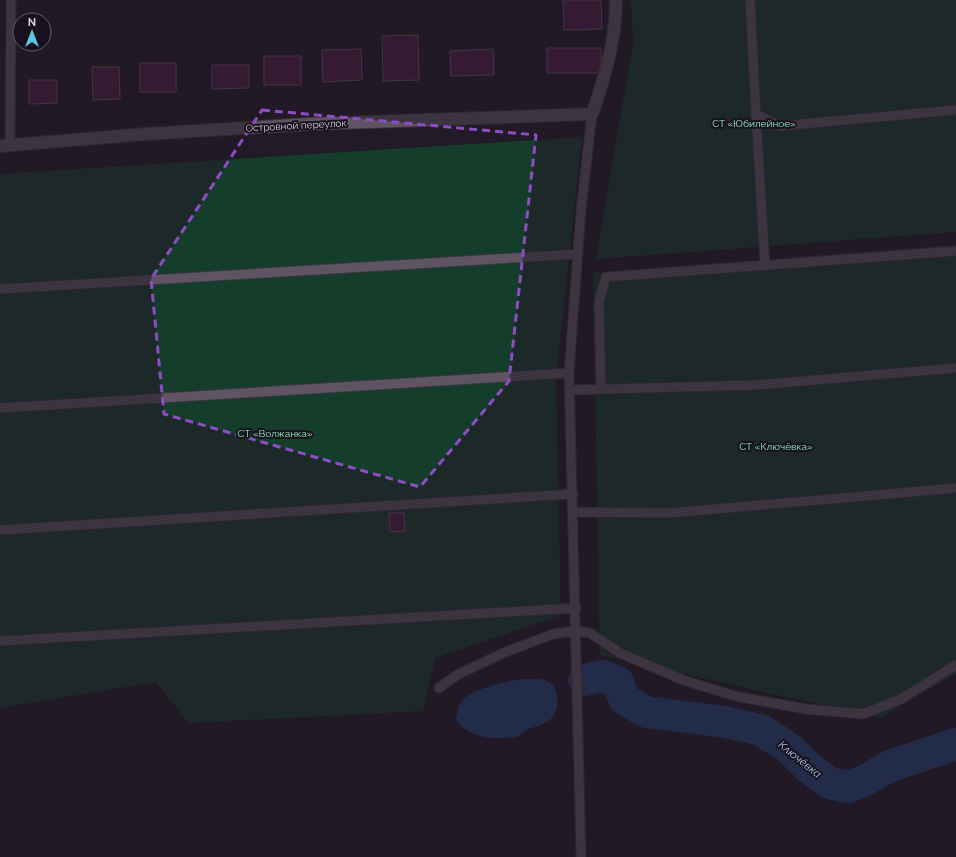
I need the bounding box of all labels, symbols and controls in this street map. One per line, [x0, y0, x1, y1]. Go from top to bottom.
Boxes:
north arrow [12, 12, 52, 52]
text: N [28, 16, 36, 29]
street label: Островной переулок [245, 117, 347, 134]
park label: СТ «Юбилейное» [712, 118, 796, 129]
park label: СТ «Волжанка» [238, 428, 313, 439]
park label: СТ «Ключёвка» [739, 441, 813, 452]
water label: Ключёвка [776, 738, 824, 781]

